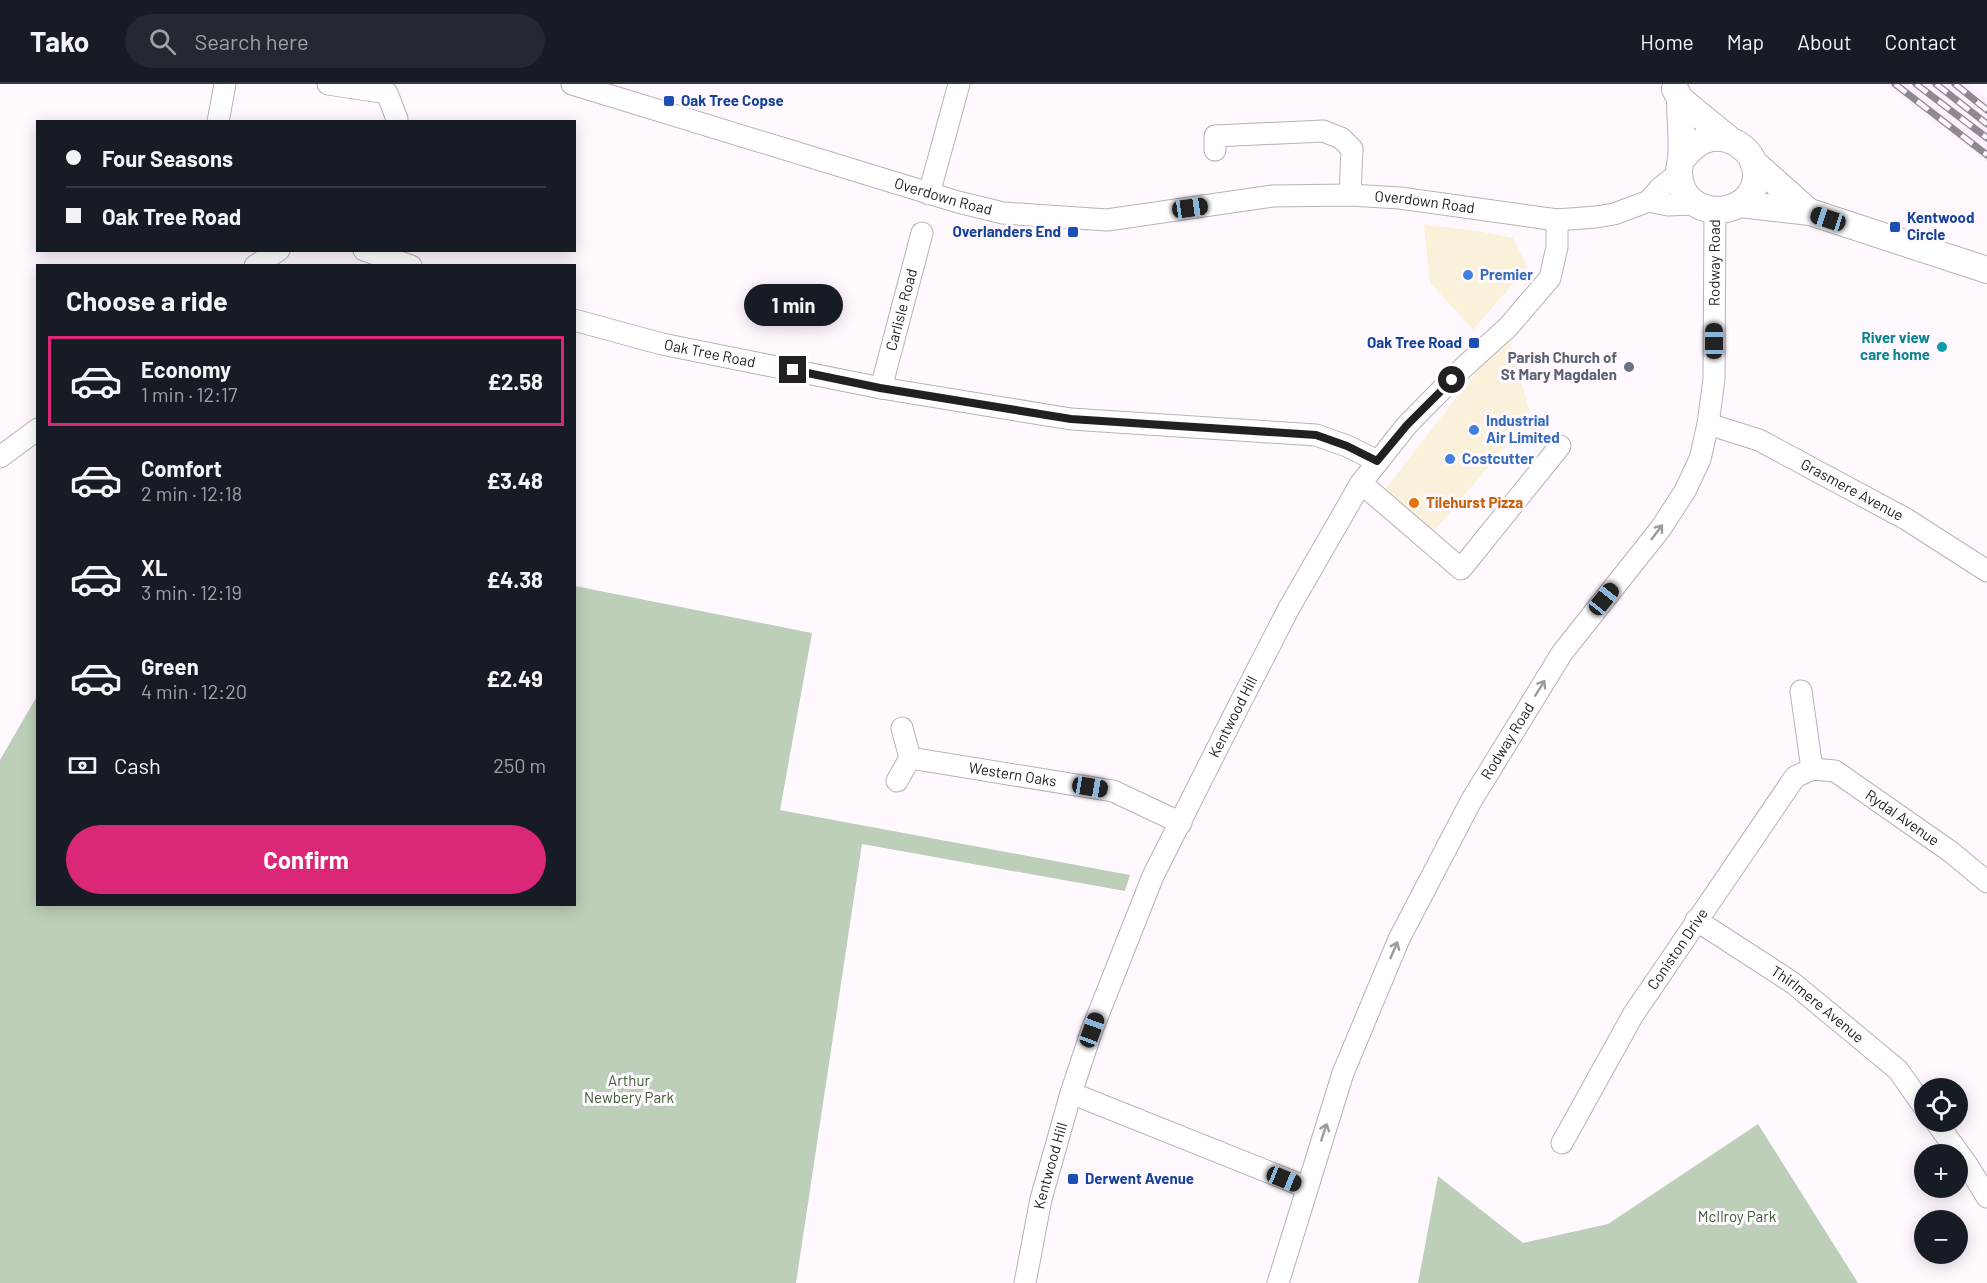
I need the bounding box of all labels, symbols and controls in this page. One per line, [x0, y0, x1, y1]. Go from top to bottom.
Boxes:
search box [125, 14, 545, 68]
text: Tako [30, 24, 89, 58]
icon: search [146, 25, 179, 58]
text: Search here [194, 28, 309, 54]
text: Home [1640, 29, 1694, 54]
text: Map [1727, 29, 1764, 54]
text: About [1797, 29, 1852, 54]
text: Contact [1885, 29, 1957, 54]
place label: Oak Tree Copse [681, 91, 784, 109]
marker: Oak Tree Copse [662, 94, 676, 108]
text: Four Seasons [102, 145, 233, 171]
street label: Overdown Road [892, 173, 994, 218]
street label: Overdown Road [1374, 186, 1476, 216]
car [1171, 197, 1209, 219]
text: Oak Tree Road [102, 203, 241, 229]
car [1808, 205, 1848, 233]
place label: Kentwood Circle [1907, 208, 1974, 243]
street label: Rodway Road [1704, 219, 1723, 306]
marker: Kentwood Circle [1888, 220, 1902, 234]
place label: Overlanders End [952, 222, 1061, 240]
marker: Overlanders End [1066, 225, 1080, 239]
place label: Premier [1480, 265, 1533, 283]
street label: Carlisle Road [881, 266, 920, 353]
marker: Premier [1461, 268, 1475, 282]
callout: 1 min [744, 283, 842, 325]
text: Choose a ride [66, 284, 228, 316]
text: 1 min [772, 293, 815, 317]
car [1705, 323, 1723, 359]
place label: River view care home [1860, 328, 1930, 363]
place label: Oak Tree Road [1367, 333, 1462, 351]
street label: Oak Tree Road [663, 335, 757, 371]
marker: Oak Tree Road [1467, 336, 1481, 350]
marker: River view care home [1935, 340, 1949, 354]
place label: Parish Church of St Mary Magdalen [1501, 348, 1617, 383]
icon: car [69, 354, 123, 408]
text: Economy [141, 356, 231, 382]
route end [779, 356, 806, 383]
marker: Parish Church of St Mary Magdalen [1622, 360, 1636, 374]
route start [1438, 366, 1465, 393]
text: £2.58 [487, 368, 543, 394]
text: 1 min · 12:17 [141, 382, 238, 406]
place label: Industrial Air Limited [1486, 411, 1560, 446]
marker: Industrial Air Limited [1467, 423, 1481, 437]
place label: Costcutter [1462, 449, 1534, 467]
marker: Costcutter [1443, 452, 1457, 466]
icon: car [69, 453, 123, 507]
street label: Grasmere Avenue [1798, 454, 1907, 524]
text: Comfort [141, 455, 222, 481]
text: £3.48 [486, 467, 543, 493]
text: 2 min · 12:18 [141, 481, 242, 505]
place label: Tilehurst Pizza [1426, 493, 1523, 511]
marker: Tilehurst Pizza [1407, 496, 1421, 510]
one-way arrow [1651, 525, 1663, 541]
icon: car [69, 552, 123, 606]
text: XL [141, 554, 167, 580]
text: £4.38 [486, 566, 543, 592]
car [1586, 579, 1622, 619]
text: 3 min · 12:19 [141, 580, 242, 604]
icon: car [69, 651, 123, 705]
text: Green [141, 653, 199, 679]
text: £2.49 [486, 665, 543, 691]
street label: Kentwood Hill [1204, 672, 1261, 760]
text: 4 min · 12:20 [141, 679, 247, 703]
one-way arrow [1535, 680, 1547, 697]
street label: Rodway Road [1477, 699, 1537, 782]
icon: cash [66, 749, 99, 782]
text: Cash [114, 752, 161, 778]
text: 250 m [493, 753, 546, 777]
street label: Western Oaks [967, 758, 1058, 790]
car [1071, 775, 1109, 799]
street label: Rydal Avenue [1862, 785, 1943, 849]
button: Confirm [66, 825, 546, 894]
street label: Coniston Drive [1643, 905, 1711, 993]
one-way arrow [1389, 941, 1400, 960]
street label: Thirlmere Avenue [1768, 961, 1868, 1046]
car [1077, 1010, 1107, 1050]
park label: Arthur Newbery Park [584, 1071, 675, 1106]
map controls [1914, 1078, 1968, 1264]
button: locate [1914, 1078, 1968, 1132]
street label: Kentwood Hill [1029, 1120, 1070, 1210]
one-way arrow [1319, 1123, 1330, 1142]
button: + [1914, 1144, 1968, 1198]
car [1264, 1164, 1304, 1194]
place label: Derwent Avenue [1085, 1169, 1194, 1187]
marker: Derwent Avenue [1066, 1172, 1080, 1186]
park label: McIlroy Park [1698, 1207, 1777, 1225]
button: − [1914, 1210, 1968, 1264]

